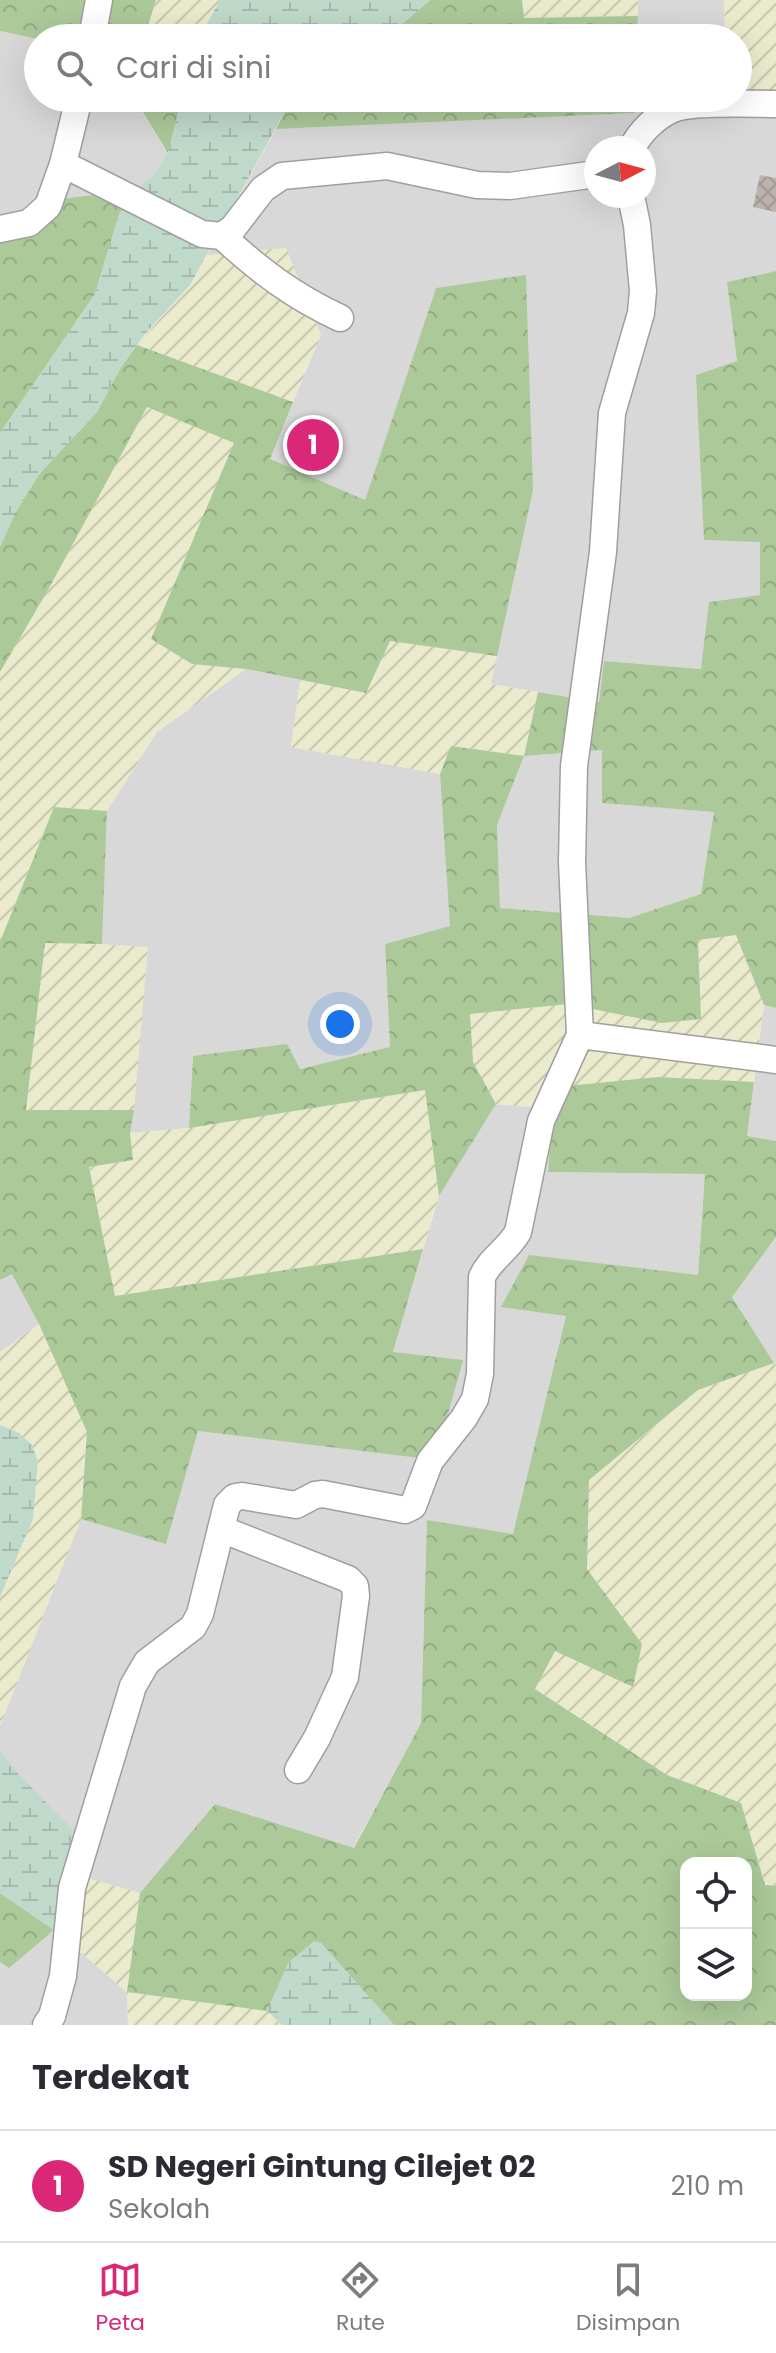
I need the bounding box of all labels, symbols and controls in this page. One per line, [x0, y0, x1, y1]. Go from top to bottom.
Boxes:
search box [24, 24, 752, 112]
icon: search [52, 46, 96, 90]
text: Cari di sini [116, 46, 271, 89]
north arrow [584, 136, 656, 208]
pin: 1 [287, 415, 339, 475]
your location [320, 1004, 360, 1044]
map controls [680, 1857, 752, 2001]
button: locate [680, 1857, 752, 1929]
button: layers [680, 1929, 752, 2001]
text: Terdekat [32, 2053, 190, 2101]
text: SD Negeri Gintung Cilejet 02 [108, 2145, 535, 2188]
text: 1 [53, 2168, 63, 2204]
text: 210 m [671, 2168, 744, 2204]
text: Sekolah [108, 2191, 210, 2227]
tab: Peta [96, 2258, 145, 2339]
tab: Rute [336, 2258, 385, 2339]
tab: Disimpan [576, 2258, 680, 2339]

